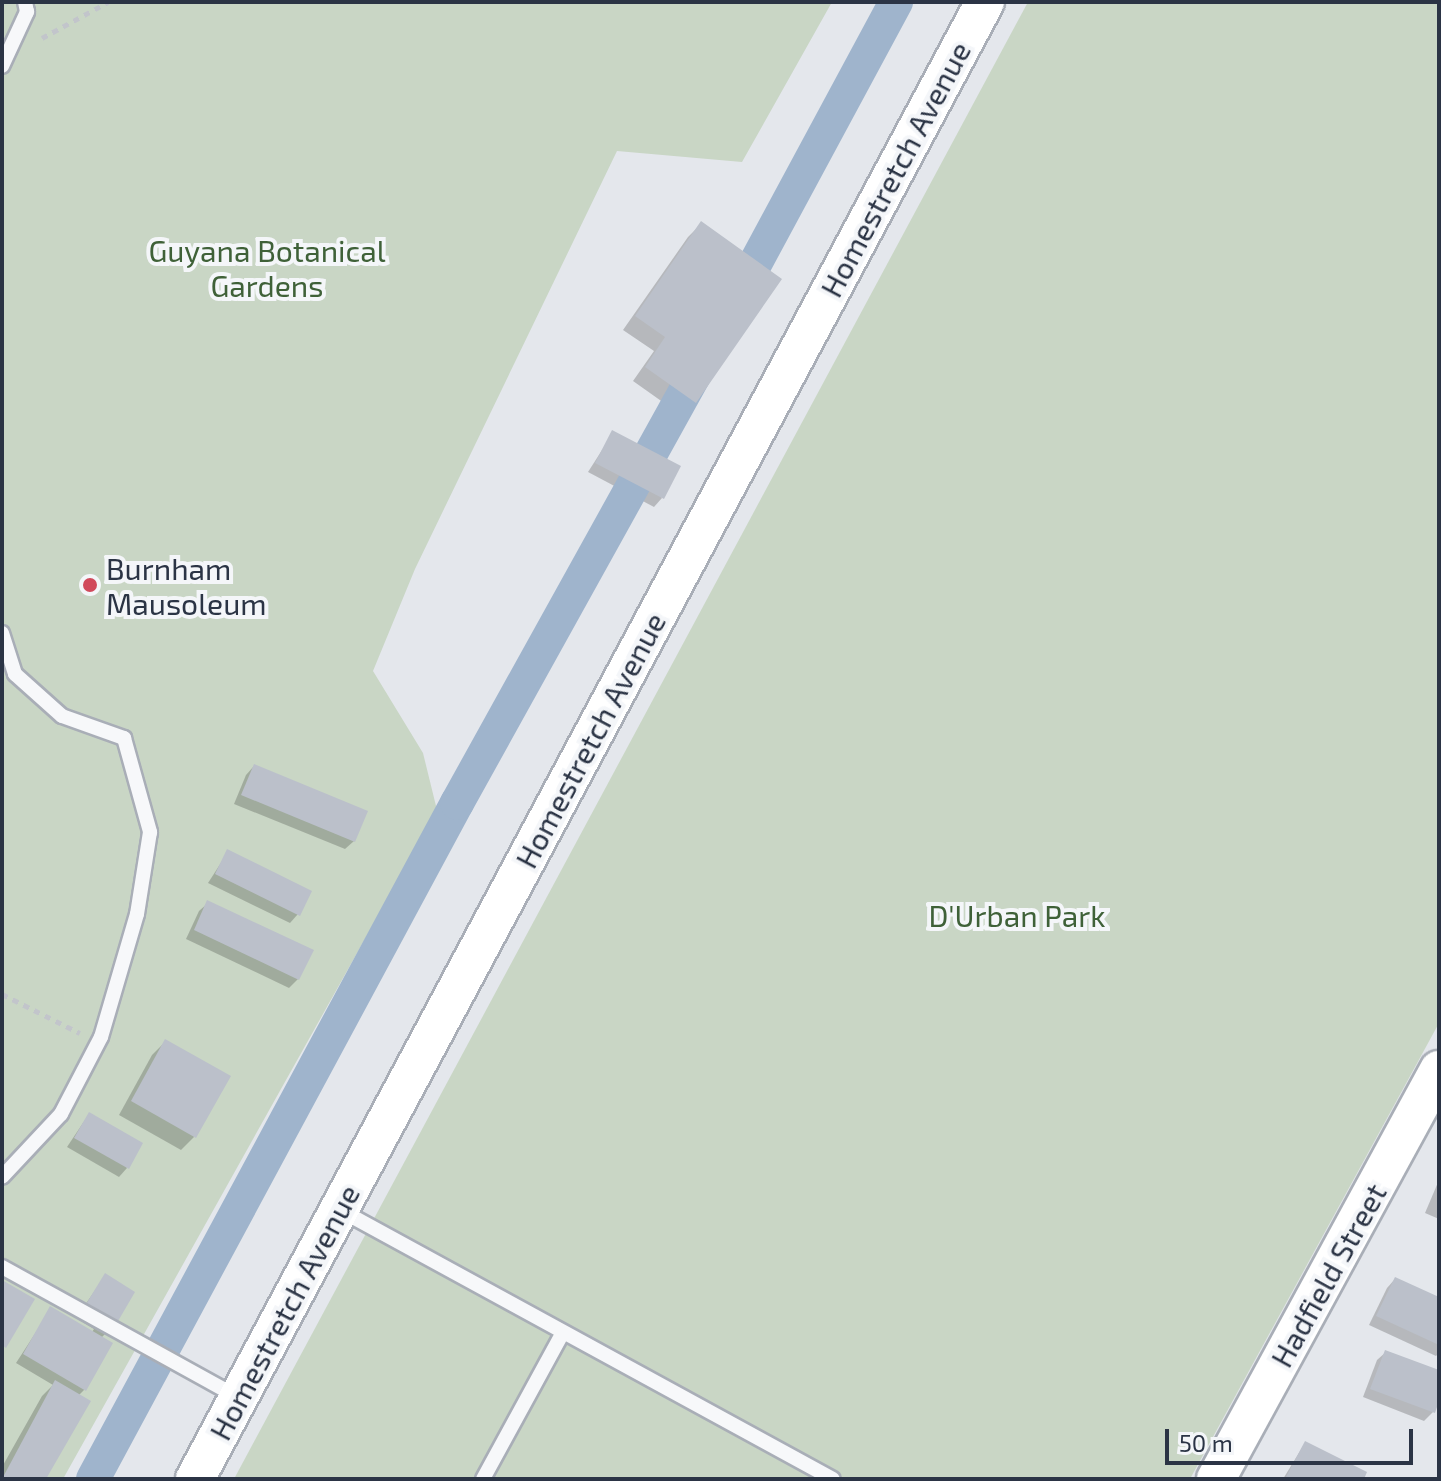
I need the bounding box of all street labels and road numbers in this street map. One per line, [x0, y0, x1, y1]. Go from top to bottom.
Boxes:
street label: Homestretch Avenue [812, 35, 978, 303]
street label: Homestretch Avenue [507, 606, 673, 874]
street label: Hadfield Street [1263, 1177, 1393, 1373]
street label: Homestretch Avenue [201, 1178, 367, 1446]

